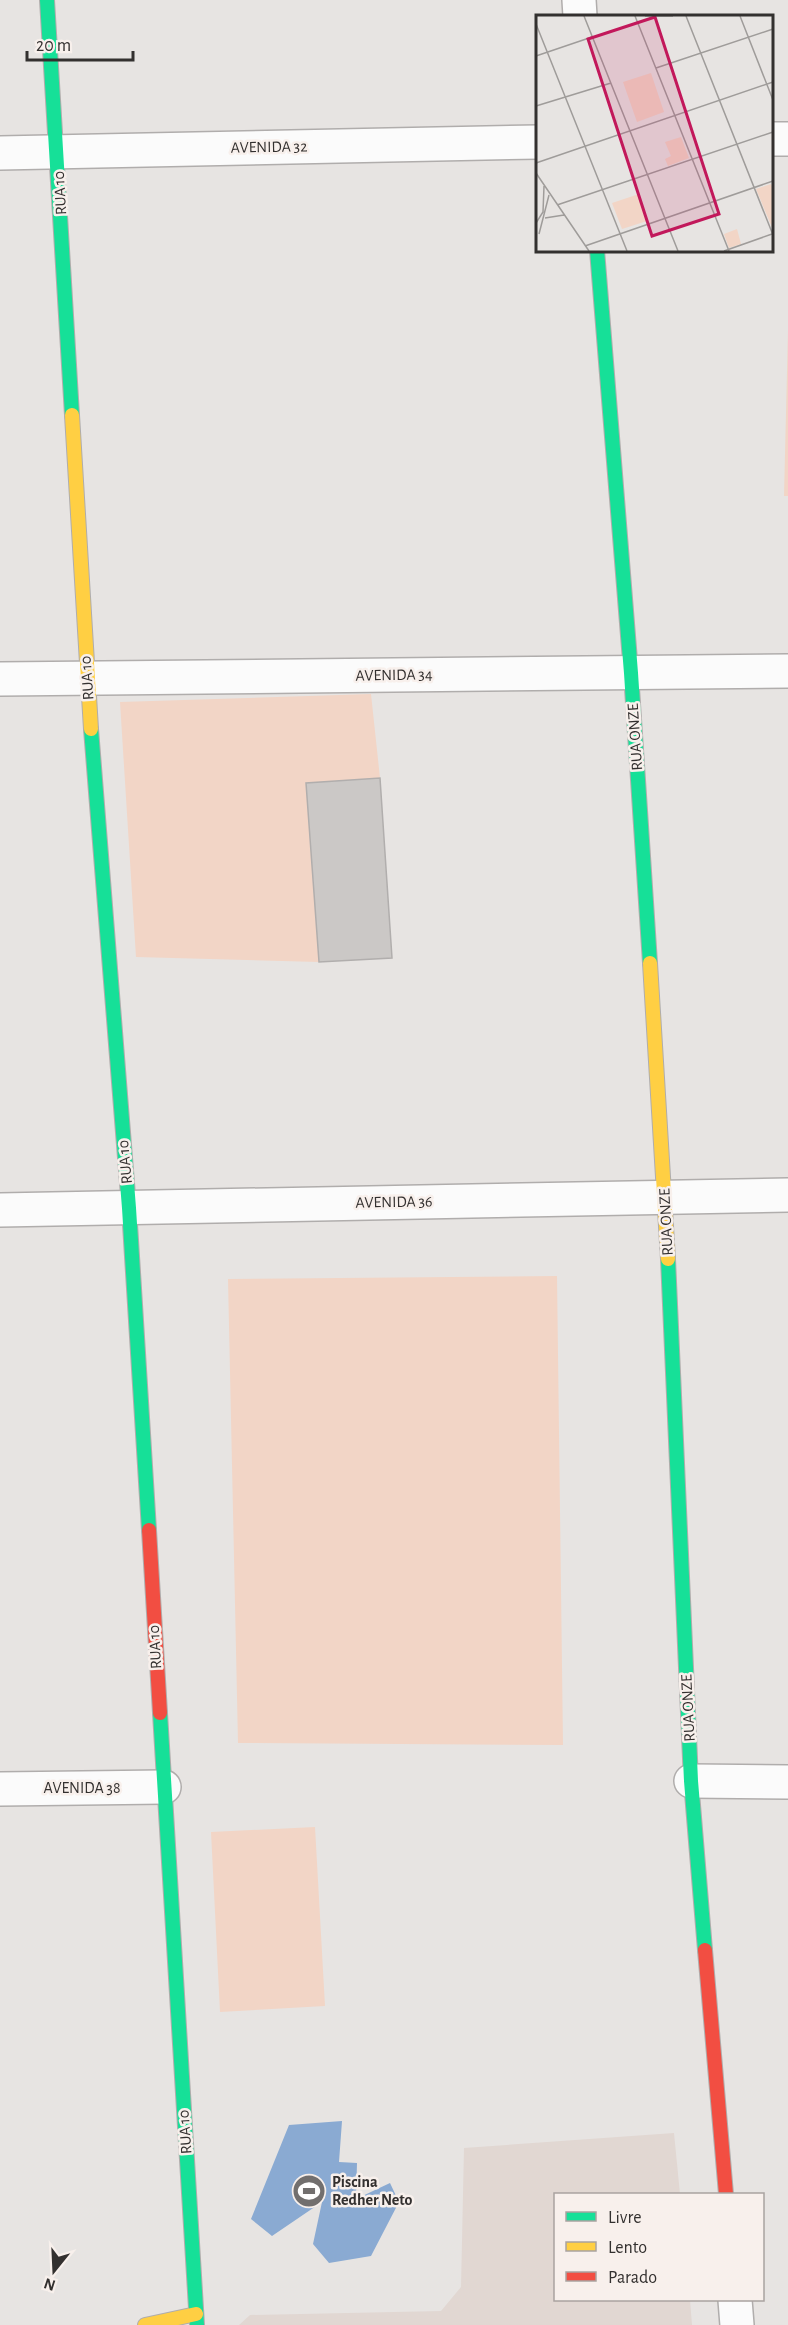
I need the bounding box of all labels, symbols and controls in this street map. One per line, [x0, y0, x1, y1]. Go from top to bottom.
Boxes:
inset map [536, 15, 773, 252]
scale bar [27, 24, 134, 62]
text: 20 m [36, 37, 71, 55]
street label: AVENIDA 32 [230, 138, 308, 156]
street label: RUA 10 [51, 171, 69, 215]
street label: RUA 10 [77, 655, 97, 701]
street label: AVENIDA 34 [355, 666, 433, 684]
street label: RUA ONZE [625, 703, 645, 771]
street label: RUA 10 [115, 1139, 135, 1185]
street label: RUA ONZE [656, 1188, 676, 1256]
street label: AVENIDA 36 [355, 1193, 433, 1211]
street label: RUA 10 [146, 1625, 164, 1669]
street label: RUA ONZE [678, 1674, 698, 1742]
street label: AVENIDA 38 [43, 1780, 121, 1796]
street label: RUA 10 [175, 2109, 195, 2155]
sports icon: Piscina Redher Neto [291, 2173, 327, 2209]
place label: Piscina Redher Neto [332, 2174, 413, 2208]
legend [554, 2193, 764, 2301]
text: Livre [608, 2209, 642, 2227]
text: Lento [608, 2239, 647, 2257]
north arrow [24, 2241, 84, 2301]
text: Parado [608, 2269, 657, 2287]
text: N [42, 2275, 57, 2294]

